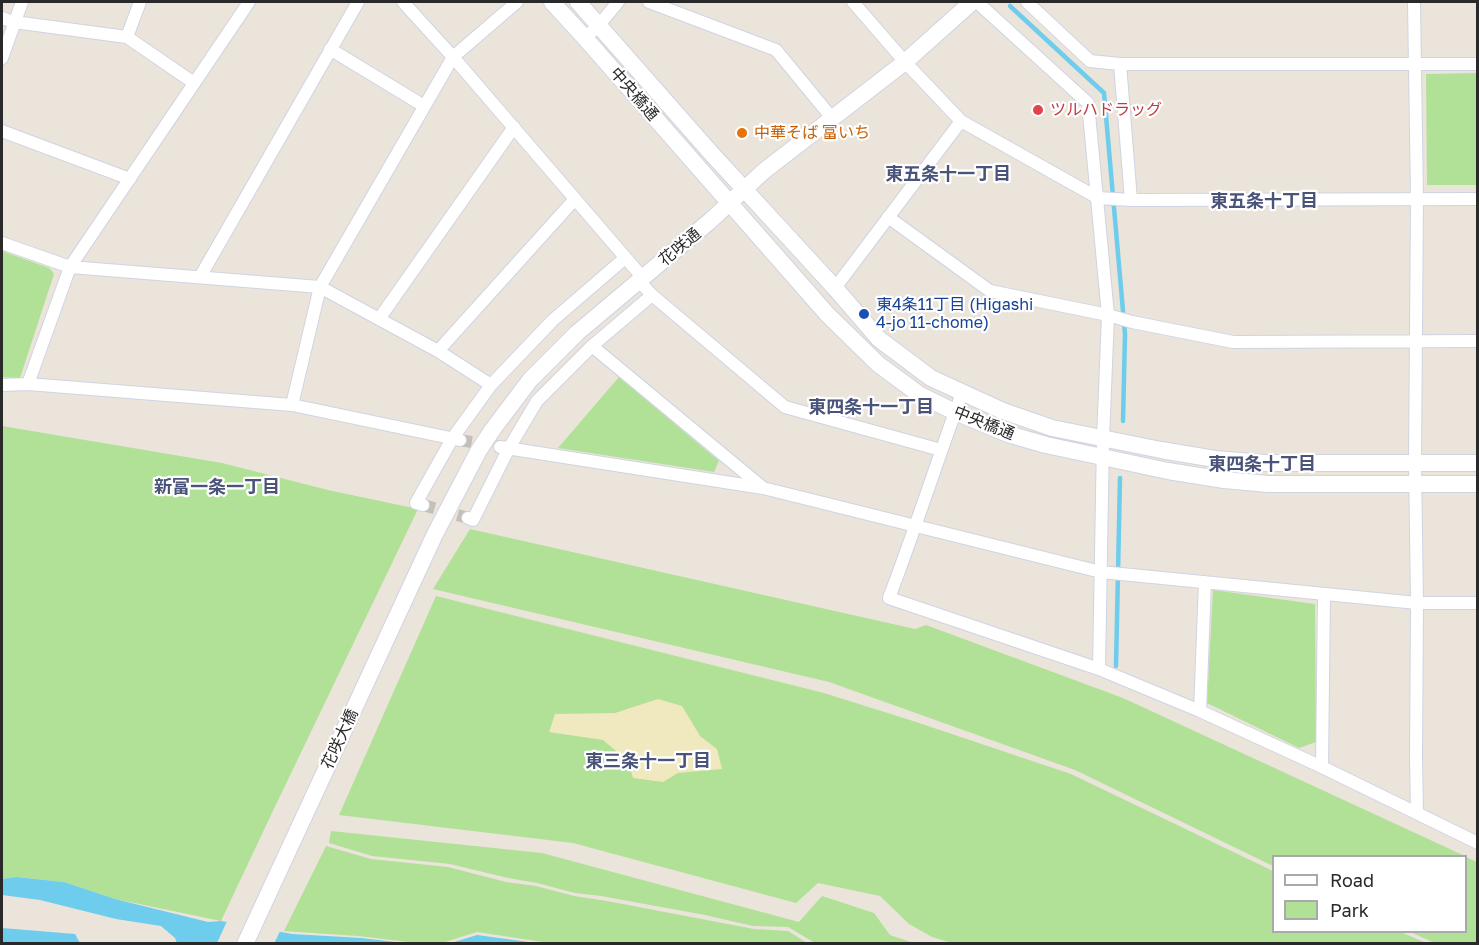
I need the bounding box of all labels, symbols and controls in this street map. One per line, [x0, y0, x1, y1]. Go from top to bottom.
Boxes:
street label: 中央橋通 [606, 64, 662, 124]
place label: ツルハドラッグ [1050, 100, 1162, 120]
marker: ツルハドラッグ [1031, 103, 1045, 117]
place label: 中華そば 富いち [754, 123, 870, 143]
marker: 中華そば 富いち [735, 126, 749, 140]
district label: 東五条十一丁目 [885, 163, 1011, 185]
district label: 東五条十丁目 [1210, 190, 1318, 212]
street label: 花咲通 [655, 224, 705, 270]
place label: 東4条11丁目 (Higashi 4-jo 11-chome) [876, 295, 1033, 333]
marker: 東4条11丁目 (Higashi 4-jo 11-chome) [857, 307, 871, 321]
district label: 東四条十一丁目 [808, 396, 934, 418]
street label: 中央橋通 [951, 402, 1017, 444]
district label: 東四条十丁目 [1208, 453, 1316, 475]
district label: 新富一条一丁目 [154, 476, 280, 498]
street label: 花咲大橋 [318, 706, 362, 772]
district label: 東三条十一丁目 [585, 750, 711, 772]
legend [1272, 855, 1467, 933]
text: Road [1330, 869, 1374, 891]
text: Park [1330, 899, 1369, 921]

